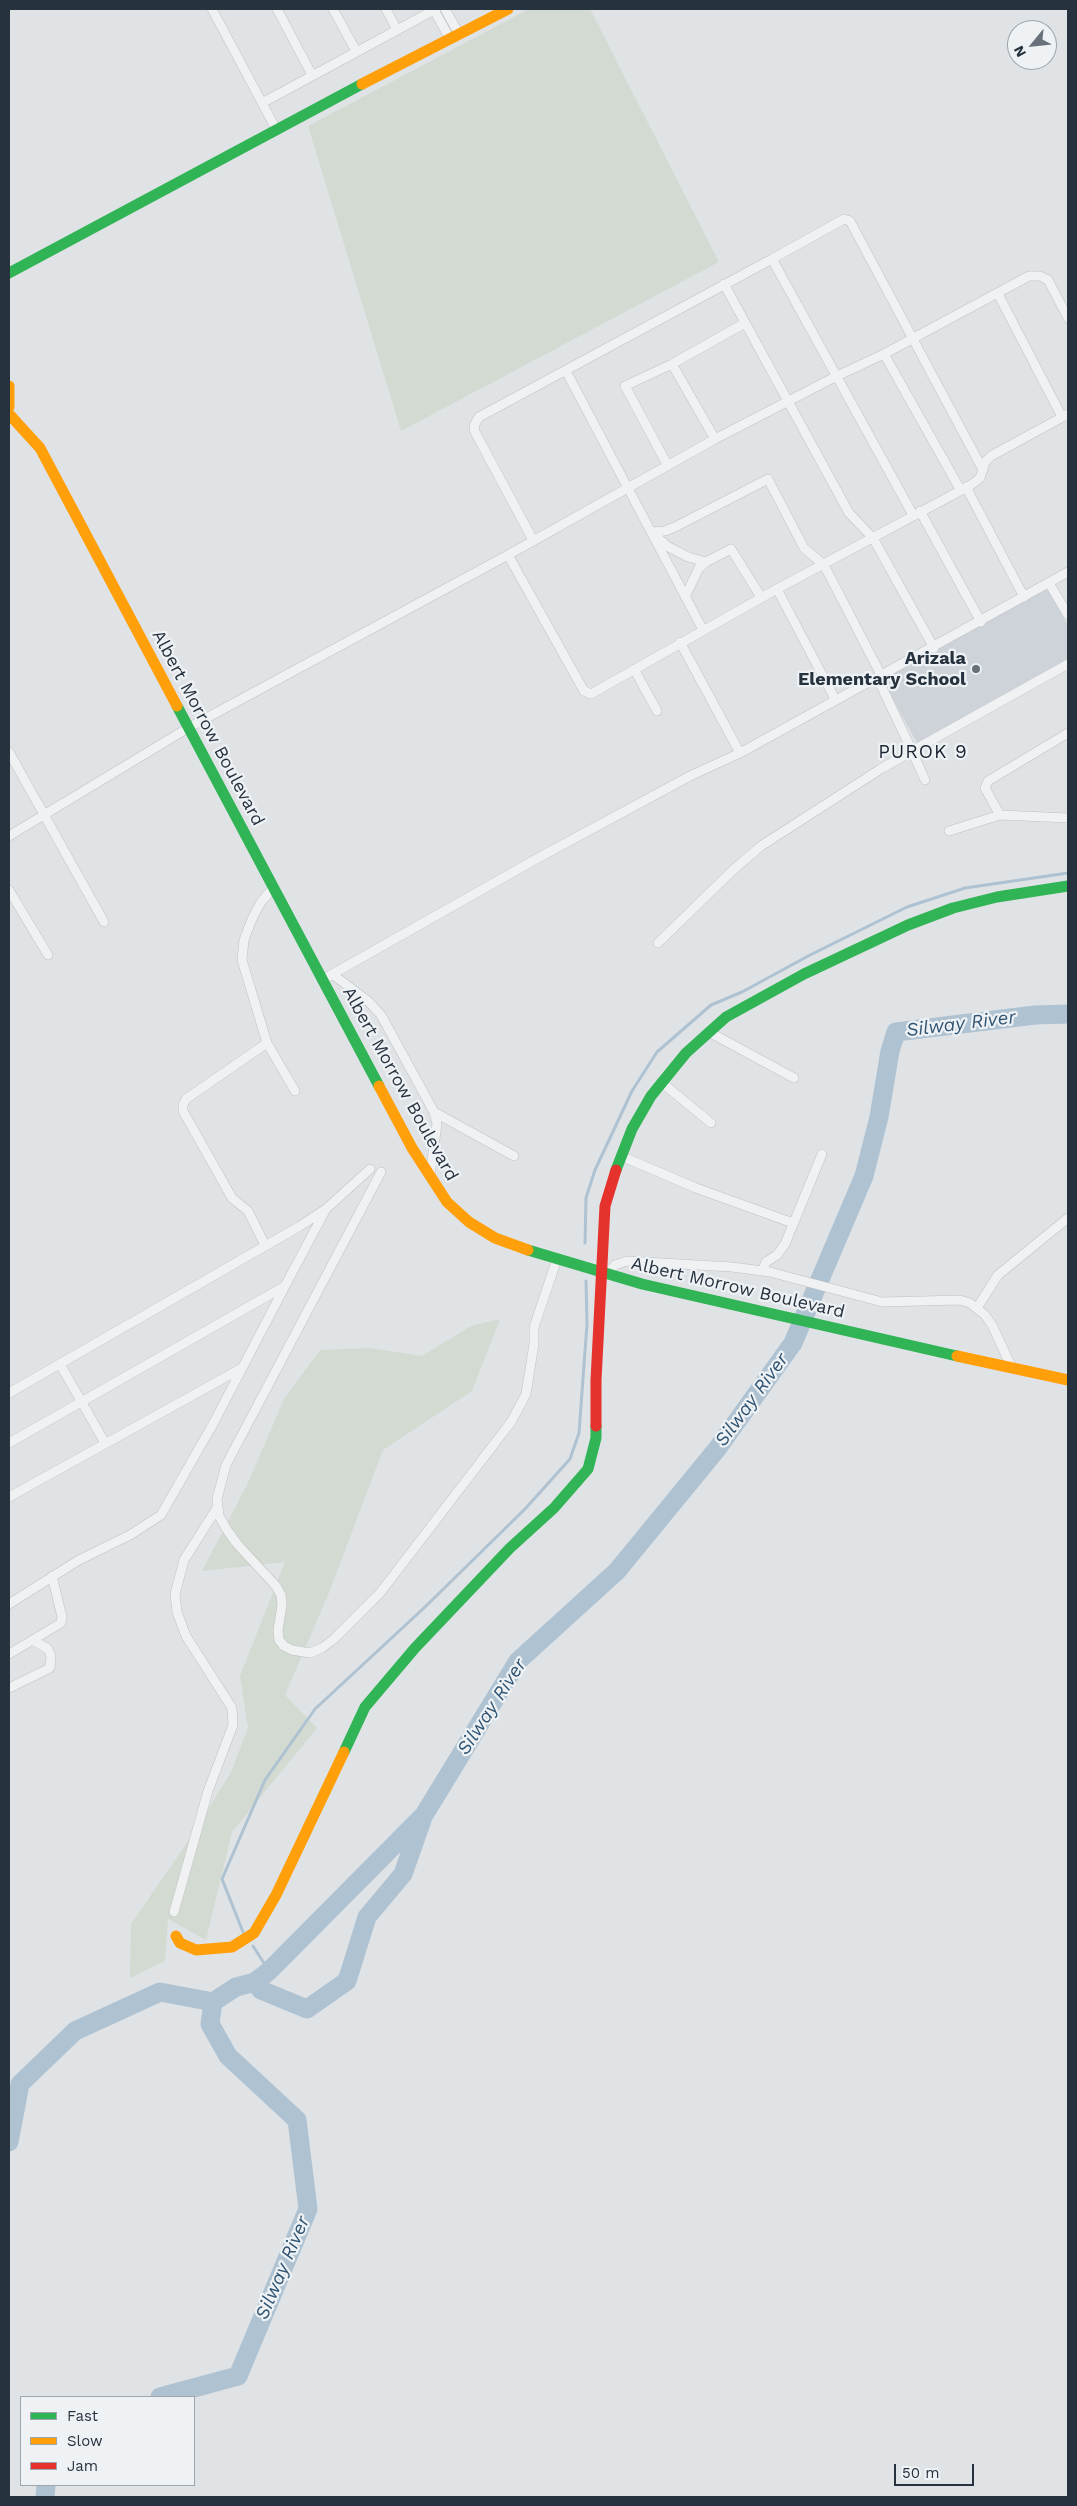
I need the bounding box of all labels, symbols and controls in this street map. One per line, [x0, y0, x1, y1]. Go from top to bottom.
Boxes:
north arrow [1007, 20, 1057, 70]
text: N [1010, 43, 1029, 60]
street label: Albert Morrow Boulevard [147, 626, 269, 830]
place label: Arizala Elementary School [798, 648, 966, 691]
marker: Arizala Elementary School [970, 663, 982, 675]
district label: PUROK 9 [877, 741, 969, 763]
street label: Albert Morrow Boulevard [338, 983, 462, 1185]
water label: Silway River [905, 1006, 1017, 1042]
street label: Albert Morrow Boulevard [629, 1253, 847, 1323]
water label: Silway River [710, 1349, 794, 1451]
water label: Silway River [452, 1655, 532, 1759]
water label: Silway River [251, 2213, 315, 2323]
legend [20, 2396, 195, 2486]
text: Fast [67, 2407, 98, 2425]
text: Slow [67, 2432, 103, 2450]
scale bar [897, 2454, 977, 2486]
text: Jam [67, 2457, 98, 2475]
text: 50 m [902, 2464, 939, 2482]

